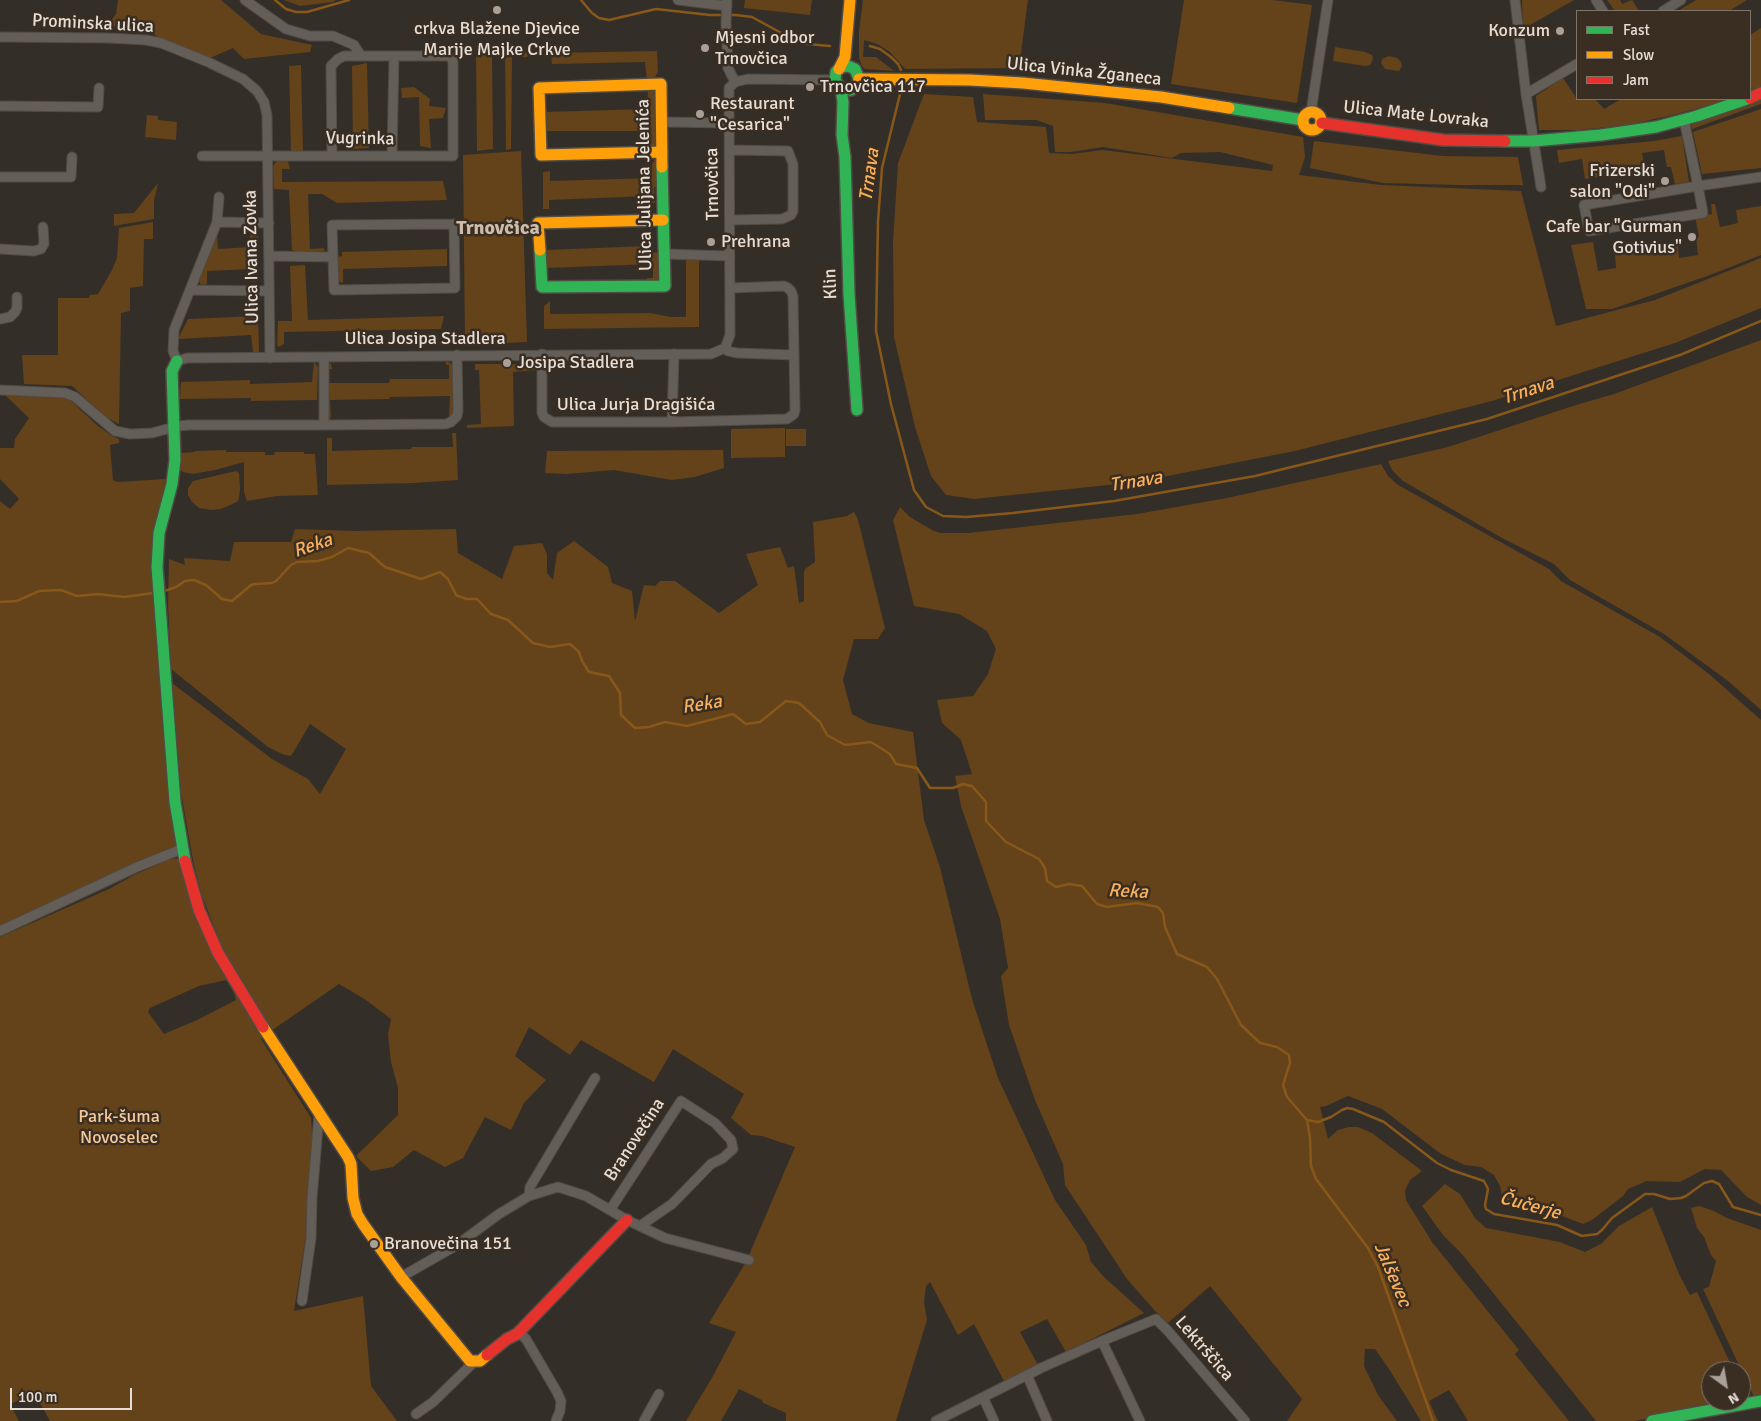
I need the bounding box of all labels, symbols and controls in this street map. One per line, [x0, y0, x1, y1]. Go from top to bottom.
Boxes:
marker: crkva Blažene Djevice Marije Majke Crkve [491, 4, 503, 16]
street label: Prominska ulica [31, 10, 155, 38]
legend [1576, 10, 1751, 100]
place label: crkva Blažene Djevice Marije Majke Crkve [414, 18, 580, 60]
place label: Konzum [1488, 20, 1550, 42]
text: Fast [1623, 21, 1650, 39]
marker: Konzum [1554, 25, 1566, 37]
place label: Mjesni odbor Trnovčica [715, 27, 814, 70]
marker: Mjesni odbor Trnovčica [699, 42, 711, 54]
text: Slow [1623, 46, 1654, 64]
street label: Ulica Vinka Žganeca [1006, 53, 1162, 91]
text: Jam [1623, 71, 1649, 89]
place label: Trnovčica 117 [820, 76, 926, 98]
marker: Trnovčica 117 [804, 81, 816, 93]
place label: Restaurant "Cesarica" [710, 93, 794, 136]
street label: Ulica Mate Lovraka [1342, 97, 1490, 133]
street label: Ulica Julijana Jelenića [633, 99, 657, 271]
marker: Restaurant "Cesarica" [694, 108, 706, 120]
street label: Vugrinka [325, 128, 395, 150]
street label: Trnovčica [702, 147, 724, 221]
water label: Trnava [855, 147, 885, 203]
place label: Frizerski salon "Odi" [1570, 160, 1655, 202]
marker: Frizerski salon "Odi" [1659, 175, 1671, 187]
street label: Ulica Ivana Zovka [240, 190, 264, 324]
place label: Cafe bar "Gurman Gotivius" [1546, 216, 1682, 258]
district label: Trnovčica [456, 217, 540, 241]
place label: Prehrana [721, 231, 791, 253]
marker: Cafe bar "Gurman Gotivius" [1686, 231, 1698, 243]
marker: Prehrana [705, 236, 717, 248]
street label: Klin [820, 268, 842, 300]
street label: Ulica Josipa Stadlera [344, 328, 506, 350]
place label: Josipa Stadlera [517, 352, 634, 374]
marker: Josipa Stadlera [501, 357, 513, 369]
water label: Trnava [1499, 372, 1557, 410]
street label: Ulica Jurja Dragišića [557, 394, 715, 416]
water label: Trnava [1108, 467, 1164, 497]
water label: Reka [290, 529, 336, 563]
water label: Reka [681, 691, 723, 719]
water label: Reka [1108, 880, 1148, 904]
street label: Branovečina [600, 1094, 670, 1186]
park label: Park-šuma Novoselec [78, 1106, 160, 1148]
water label: Čučerje [1497, 1187, 1563, 1225]
place label: Branovečina 151 [384, 1233, 512, 1255]
marker: Branovečina 151 [368, 1238, 380, 1250]
water label: Jalševec [1368, 1239, 1416, 1311]
street label: Lektrščica [1170, 1312, 1238, 1386]
north arrow [1701, 1361, 1751, 1411]
scale bar [12, 1378, 135, 1410]
text: 100 m [18, 1388, 58, 1406]
text: N [1725, 1389, 1742, 1408]

